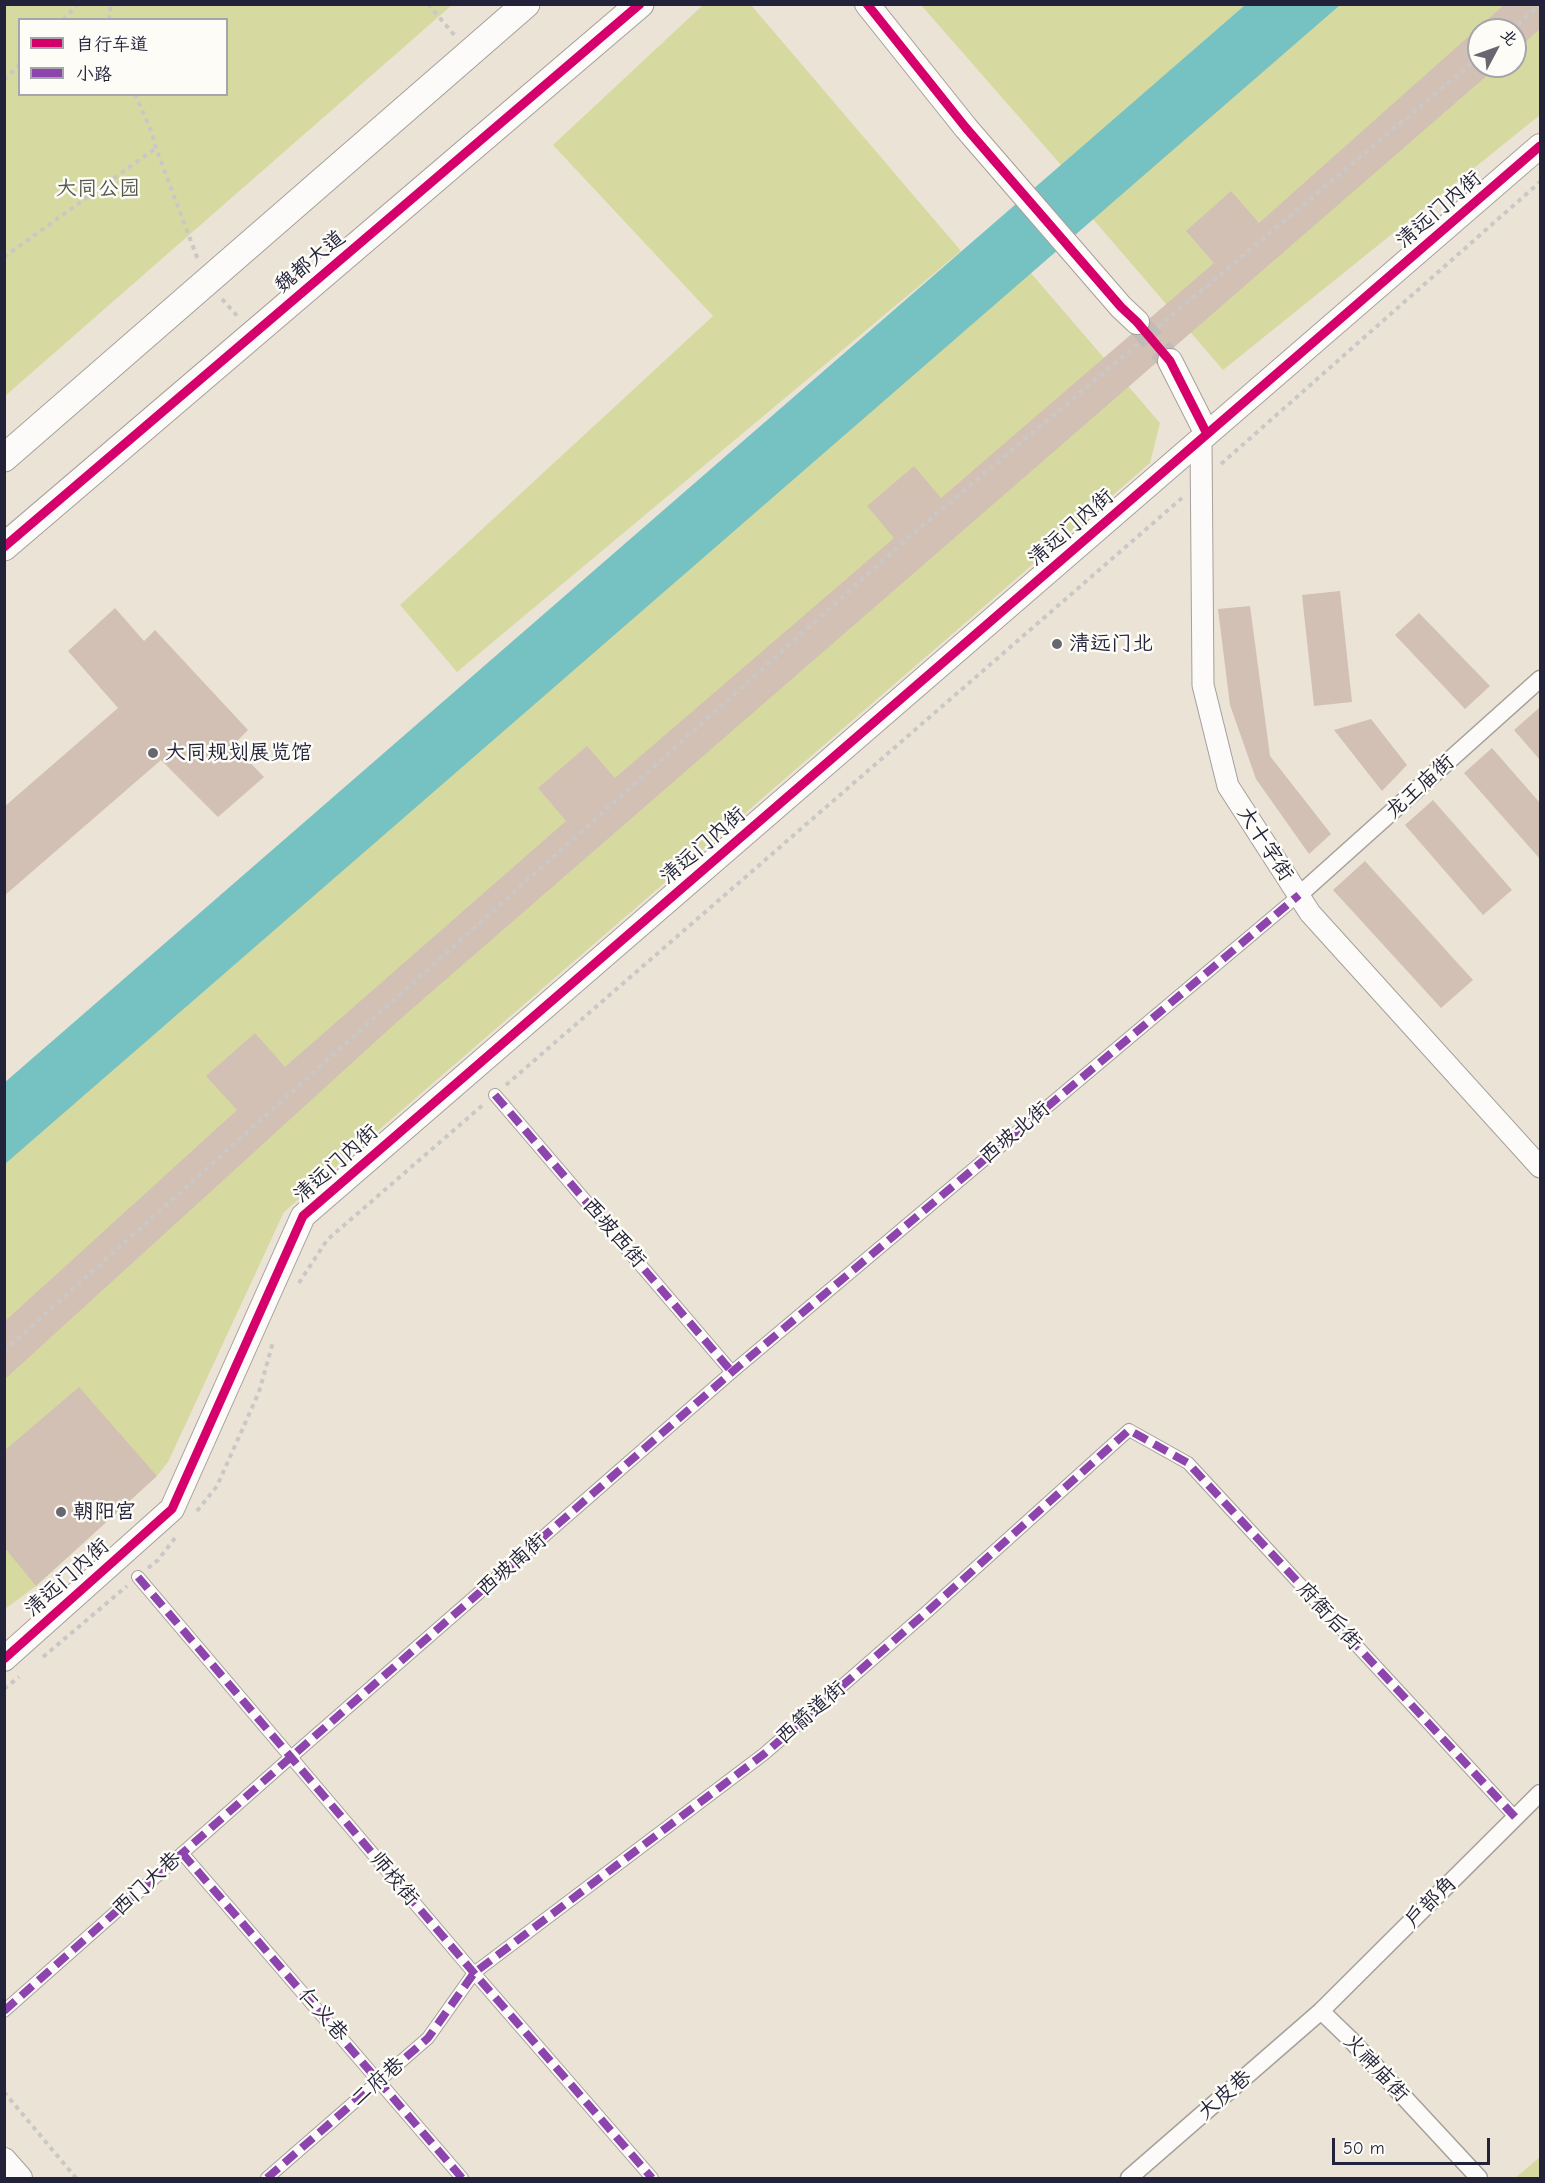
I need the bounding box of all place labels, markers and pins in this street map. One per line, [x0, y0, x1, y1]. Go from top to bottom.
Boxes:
place label: 清远门北 [1069, 631, 1153, 657]
marker: 清远门北 [1050, 637, 1064, 651]
place label: 大同规划展览馆 [165, 740, 312, 766]
marker: 大同规划展览馆 [146, 746, 160, 760]
place label: 朝阳宫 [73, 1499, 136, 1525]
marker: 朝阳宫 [54, 1505, 68, 1519]

